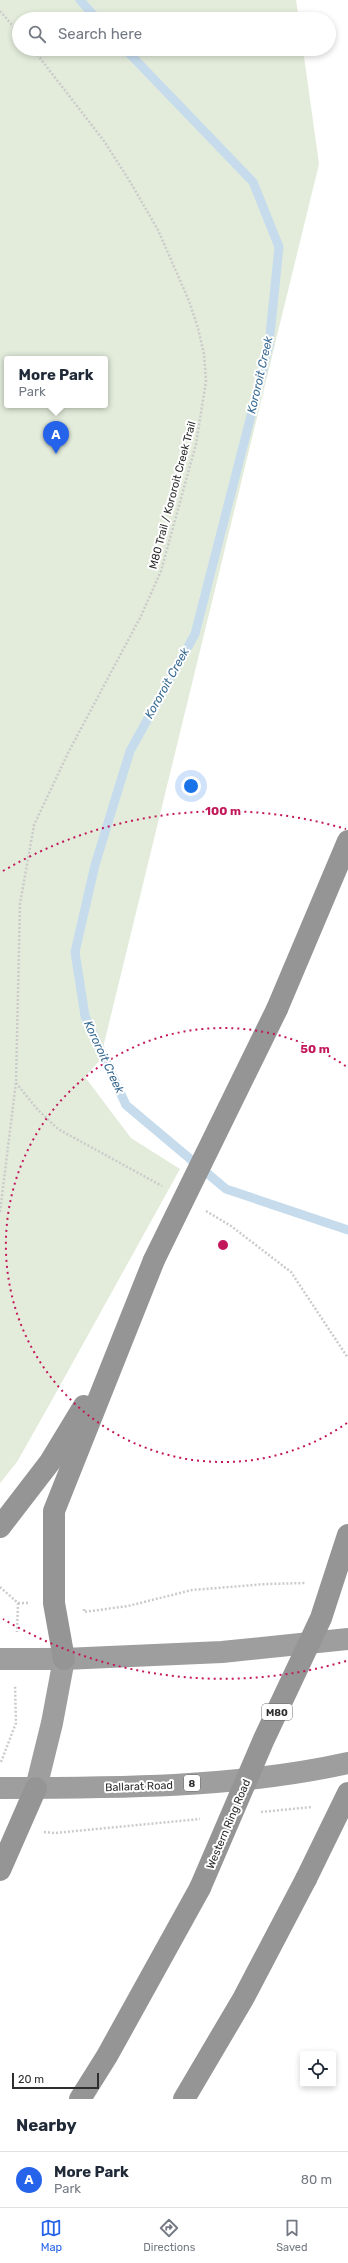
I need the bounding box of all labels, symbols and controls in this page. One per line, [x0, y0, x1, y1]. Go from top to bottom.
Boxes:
search box [12, 12, 336, 56]
icon: search [26, 23, 48, 45]
text: Search here [58, 25, 142, 43]
water label: Kororoit Creek [244, 334, 276, 415]
popup [4, 356, 108, 408]
text: More Park [19, 366, 93, 384]
text: Park [19, 384, 46, 399]
street label: M80 Trail / Kororoit Creek Trail [146, 420, 198, 570]
pin: A [43, 421, 69, 454]
water label: Kororoit Creek [142, 644, 193, 721]
your location [181, 776, 201, 796]
text: 100 m [205, 804, 241, 818]
water label: Kororoit Creek [81, 1018, 127, 1096]
text: 50 m [300, 1042, 330, 1056]
centre of rings [216, 1238, 230, 1252]
road number: M80 [262, 1704, 292, 1720]
road number: 8 [184, 1775, 200, 1791]
street label: Western Ring Road [204, 1777, 253, 1871]
street label: Ballarat Road [105, 1779, 173, 1794]
map controls [300, 2051, 336, 2087]
button: locate [300, 2051, 336, 2087]
scale bar [12, 2071, 99, 2090]
text: 20 m [18, 2073, 44, 2086]
text: Nearby [16, 2115, 77, 2135]
text: More Park [54, 2163, 129, 2181]
text: A [24, 2172, 34, 2187]
text: 80 m [301, 2172, 332, 2187]
text: Park [54, 2181, 81, 2196]
tab: Map [40, 2217, 62, 2254]
tab: Directions [143, 2217, 195, 2254]
tab: Saved [276, 2217, 308, 2254]

